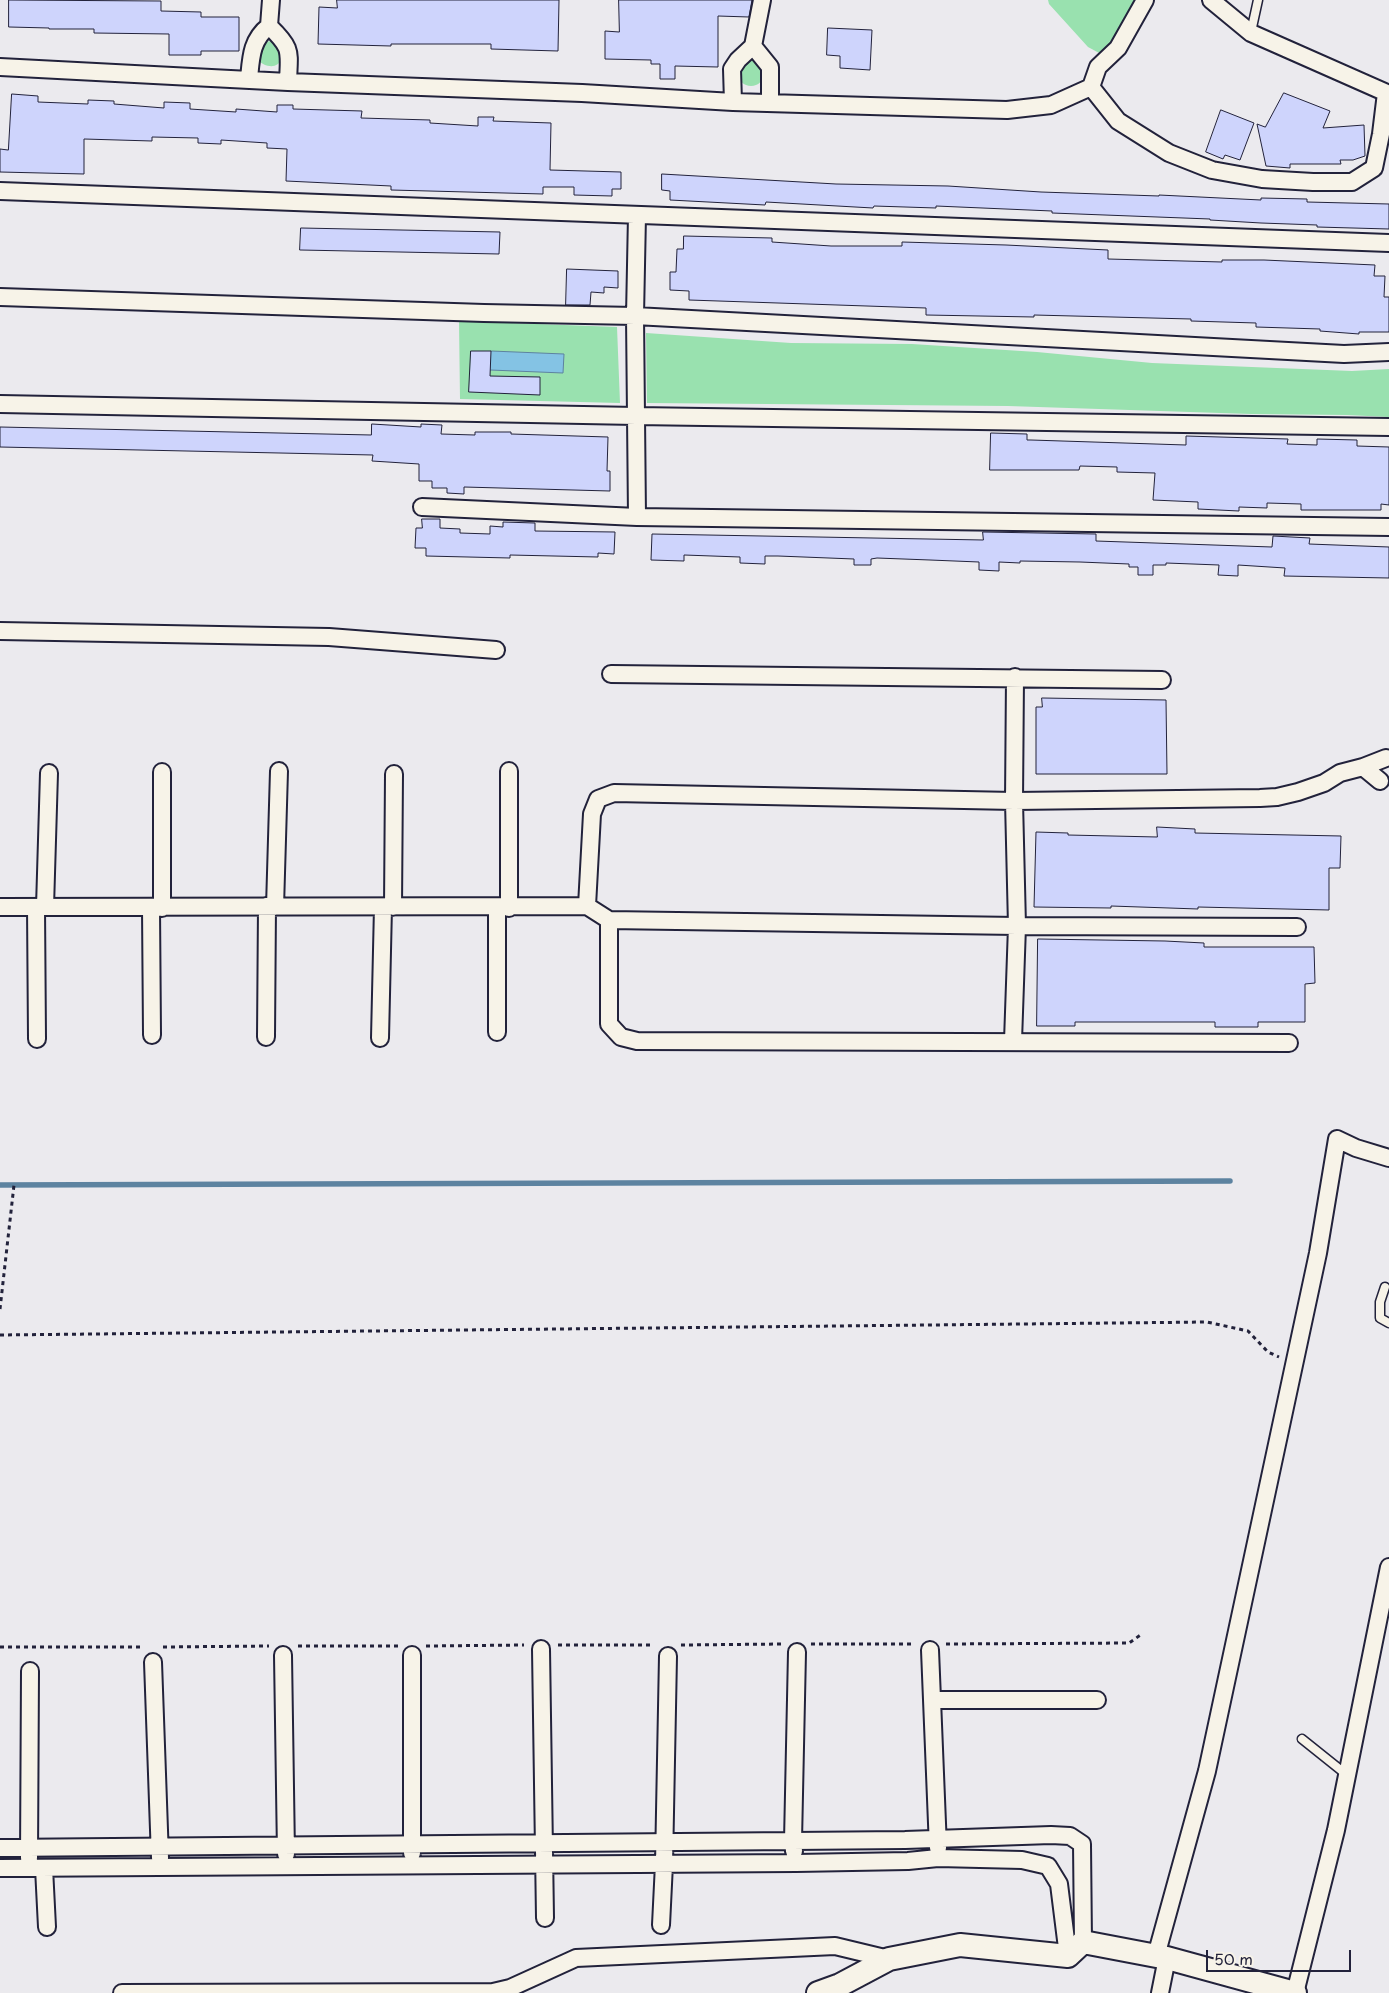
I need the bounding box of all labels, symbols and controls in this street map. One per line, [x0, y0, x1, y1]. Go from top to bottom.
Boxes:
scale bar [1209, 1940, 1354, 1972]
text: 50 m [1214, 1947, 1253, 1970]

